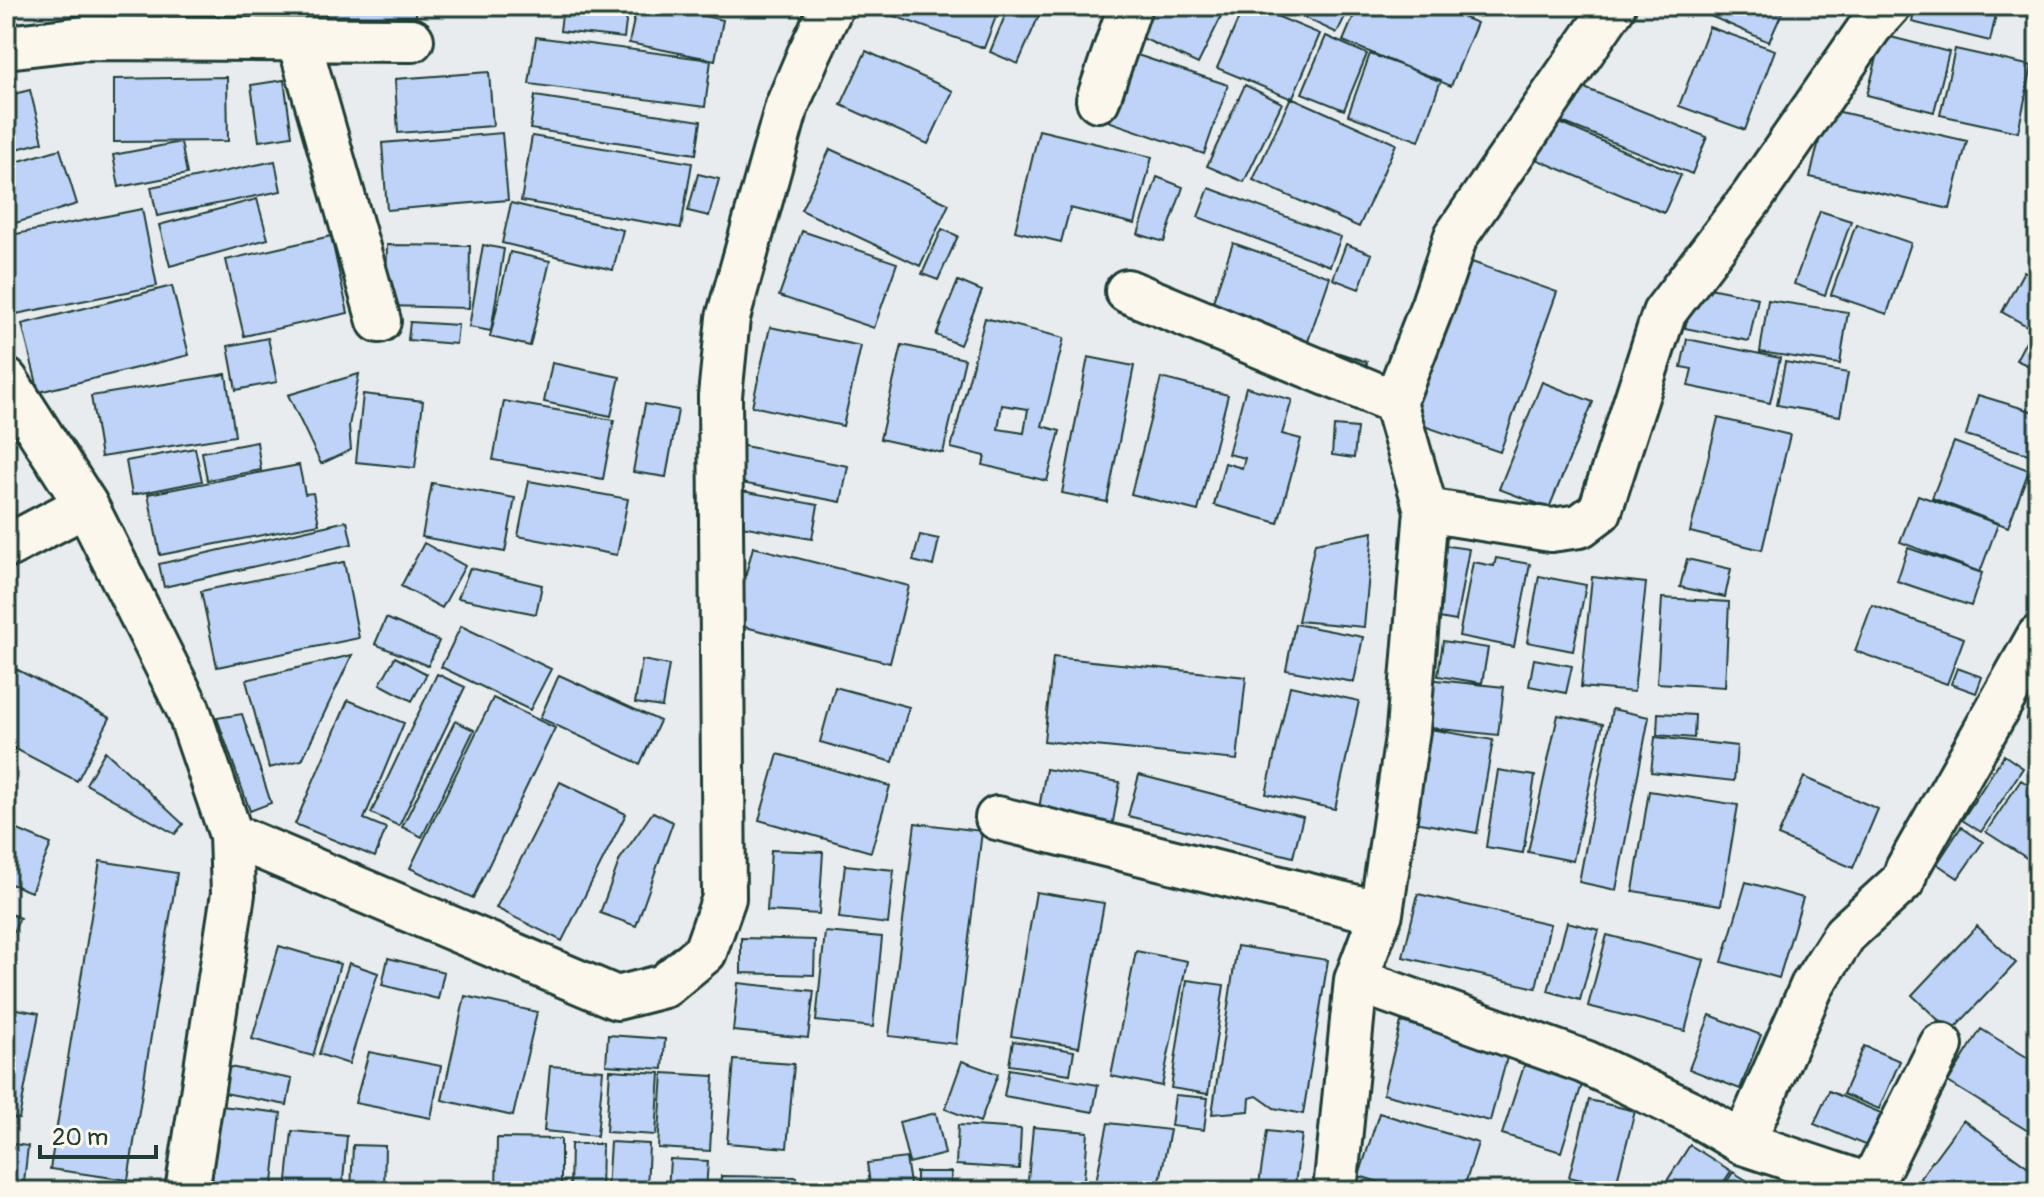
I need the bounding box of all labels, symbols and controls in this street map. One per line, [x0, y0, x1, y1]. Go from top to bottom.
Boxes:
scale bar [40, 1109, 156, 1159]
text: 20 m [52, 1123, 108, 1152]

